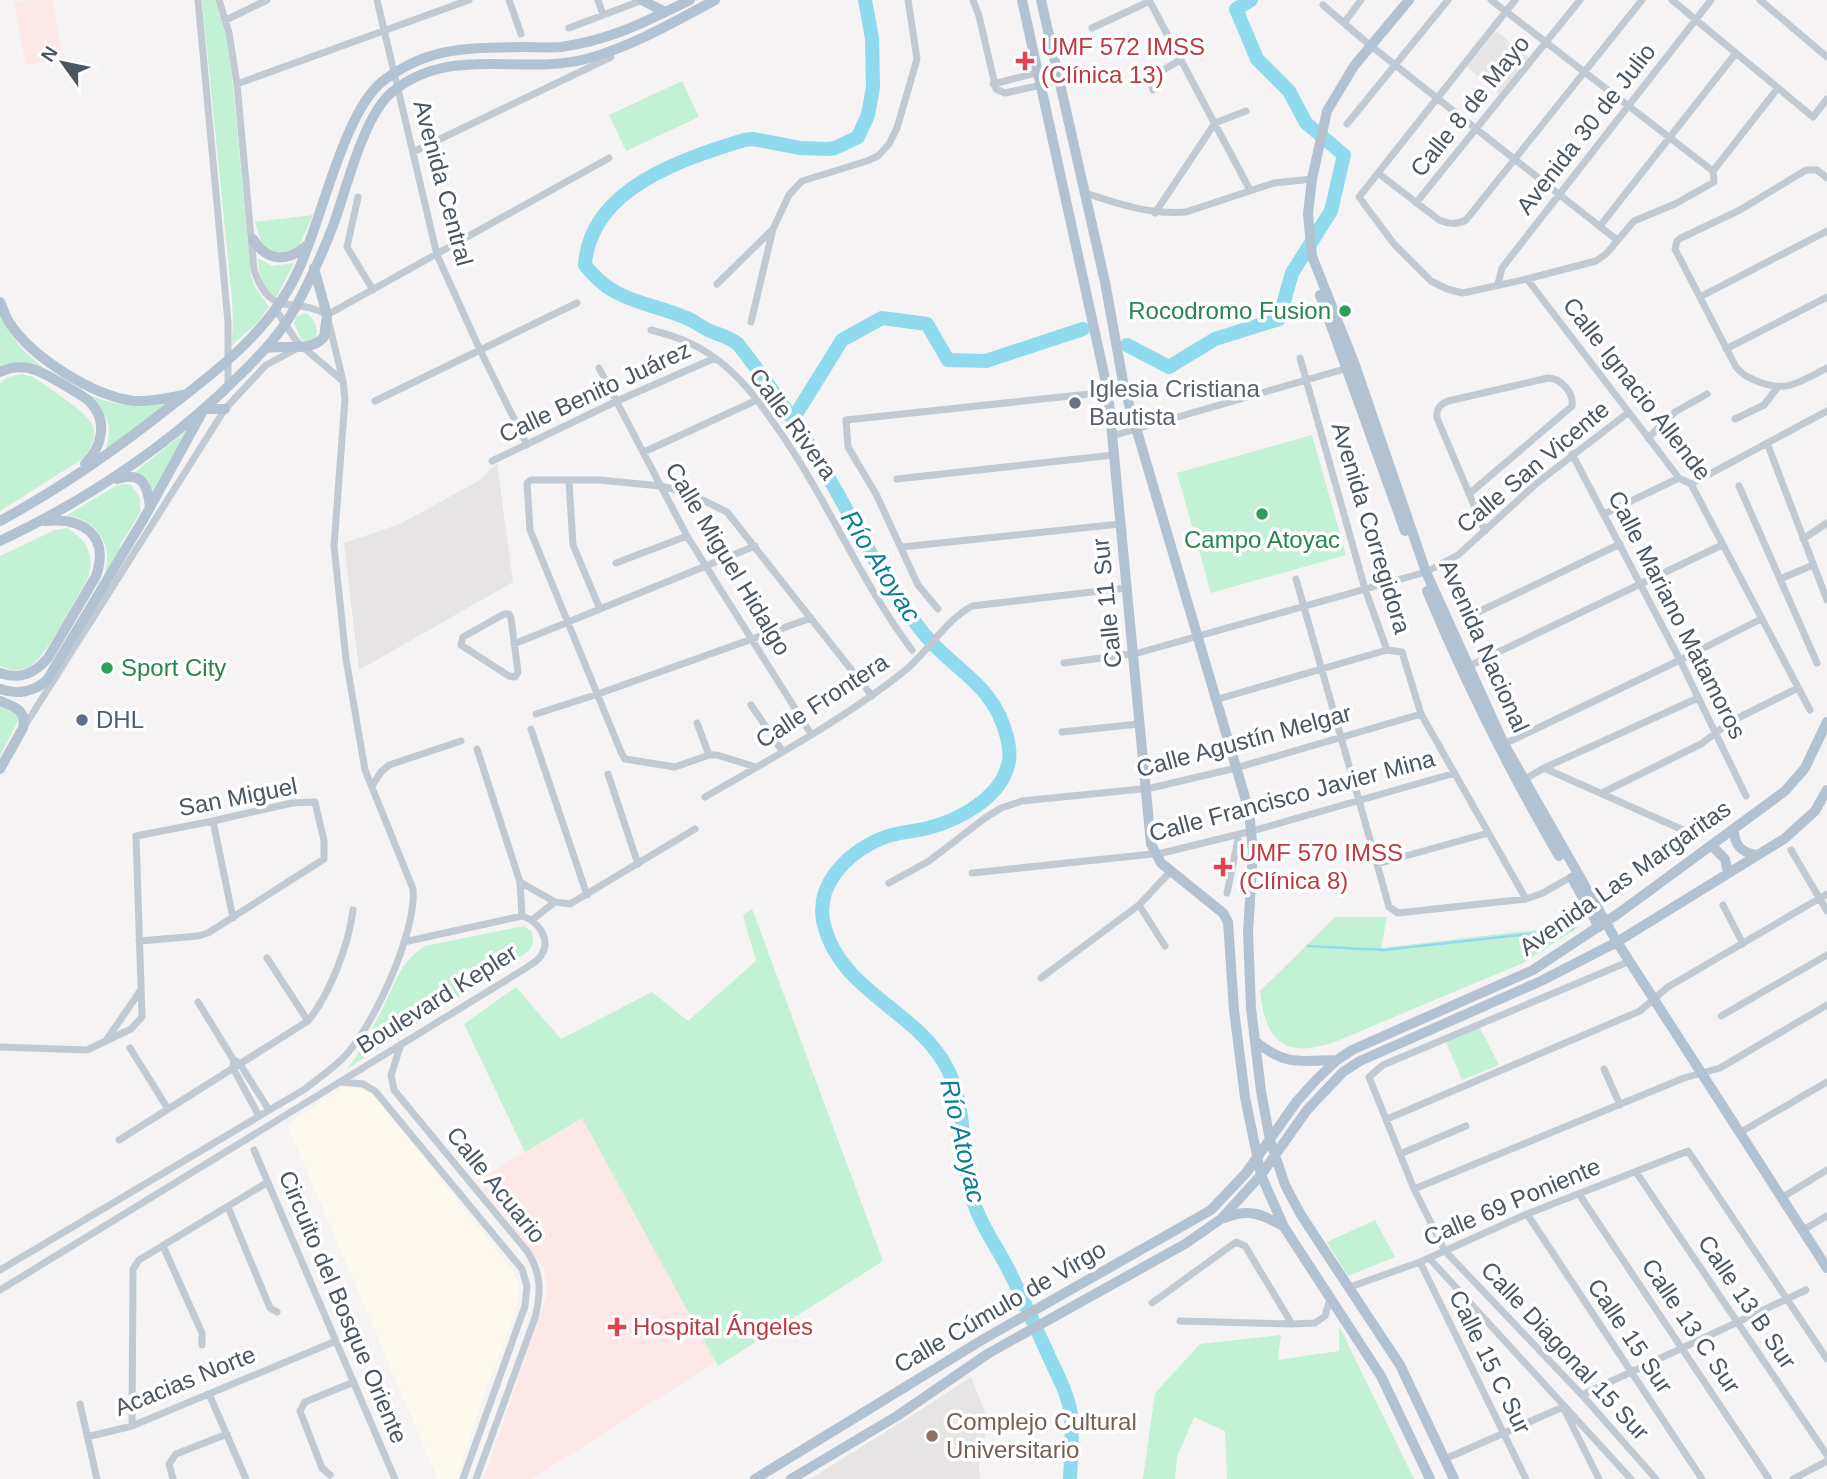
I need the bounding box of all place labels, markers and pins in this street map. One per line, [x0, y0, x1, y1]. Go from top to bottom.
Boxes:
place label: UMF 572 IMSS (Clínica 13) [1041, 33, 1205, 88]
marker: UMF 572 IMSS (Clínica 13) [1015, 51, 1035, 71]
place label: Rocodromo Fusion [1128, 297, 1331, 324]
marker: Rocodromo Fusion [1337, 303, 1353, 319]
place label: Iglesia Cristiana Bautista [1089, 375, 1260, 430]
marker: Iglesia Cristiana Bautista [1067, 395, 1083, 411]
marker: Campo Atoyac [1254, 506, 1270, 522]
place label: Campo Atoyac [1184, 526, 1340, 553]
place label: Sport City [121, 654, 226, 681]
marker: Sport City [99, 660, 115, 676]
place label: DHL [96, 706, 144, 733]
marker: DHL [74, 712, 90, 728]
place label: UMF 570 IMSS (Clínica 8) [1239, 839, 1403, 894]
marker: UMF 570 IMSS (Clínica 8) [1213, 857, 1233, 877]
place label: Hospital Ángeles [633, 1313, 813, 1340]
marker: Hospital Ángeles [607, 1317, 627, 1337]
place label: Complejo Cultural Universitario [946, 1408, 1137, 1463]
marker: Complejo Cultural Universitario [924, 1428, 940, 1444]

